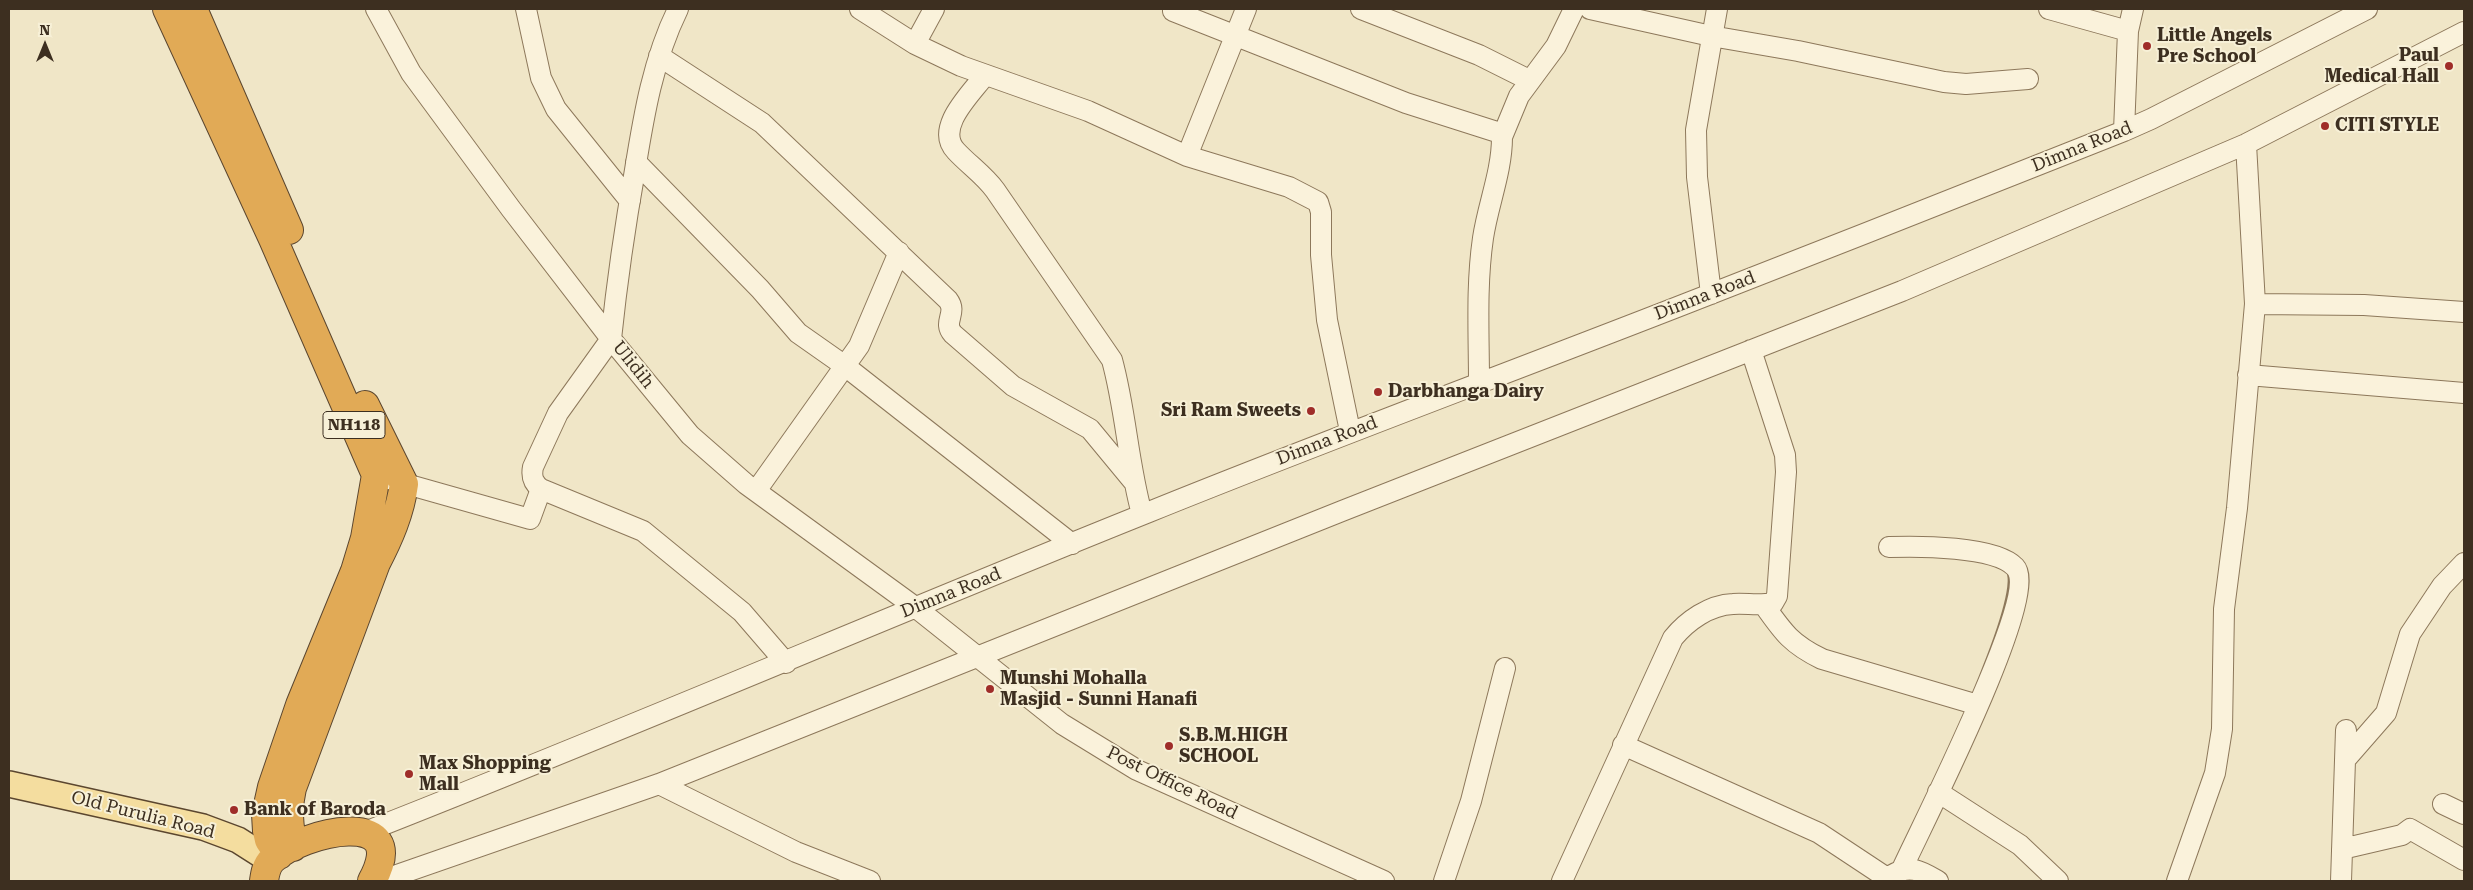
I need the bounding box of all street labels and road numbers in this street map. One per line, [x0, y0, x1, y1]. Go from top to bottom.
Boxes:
street label: Dimna Road [2029, 117, 2135, 177]
street label: Dimna Road [1652, 267, 1758, 325]
street label: Ulidih [607, 337, 659, 393]
road number: NH118 [323, 412, 385, 438]
street label: Dimna Road [1274, 412, 1380, 470]
street label: Dimna Road [898, 563, 1004, 623]
street label: Post Office Road [1103, 742, 1241, 824]
street label: Old Purulia Road [69, 787, 217, 843]

